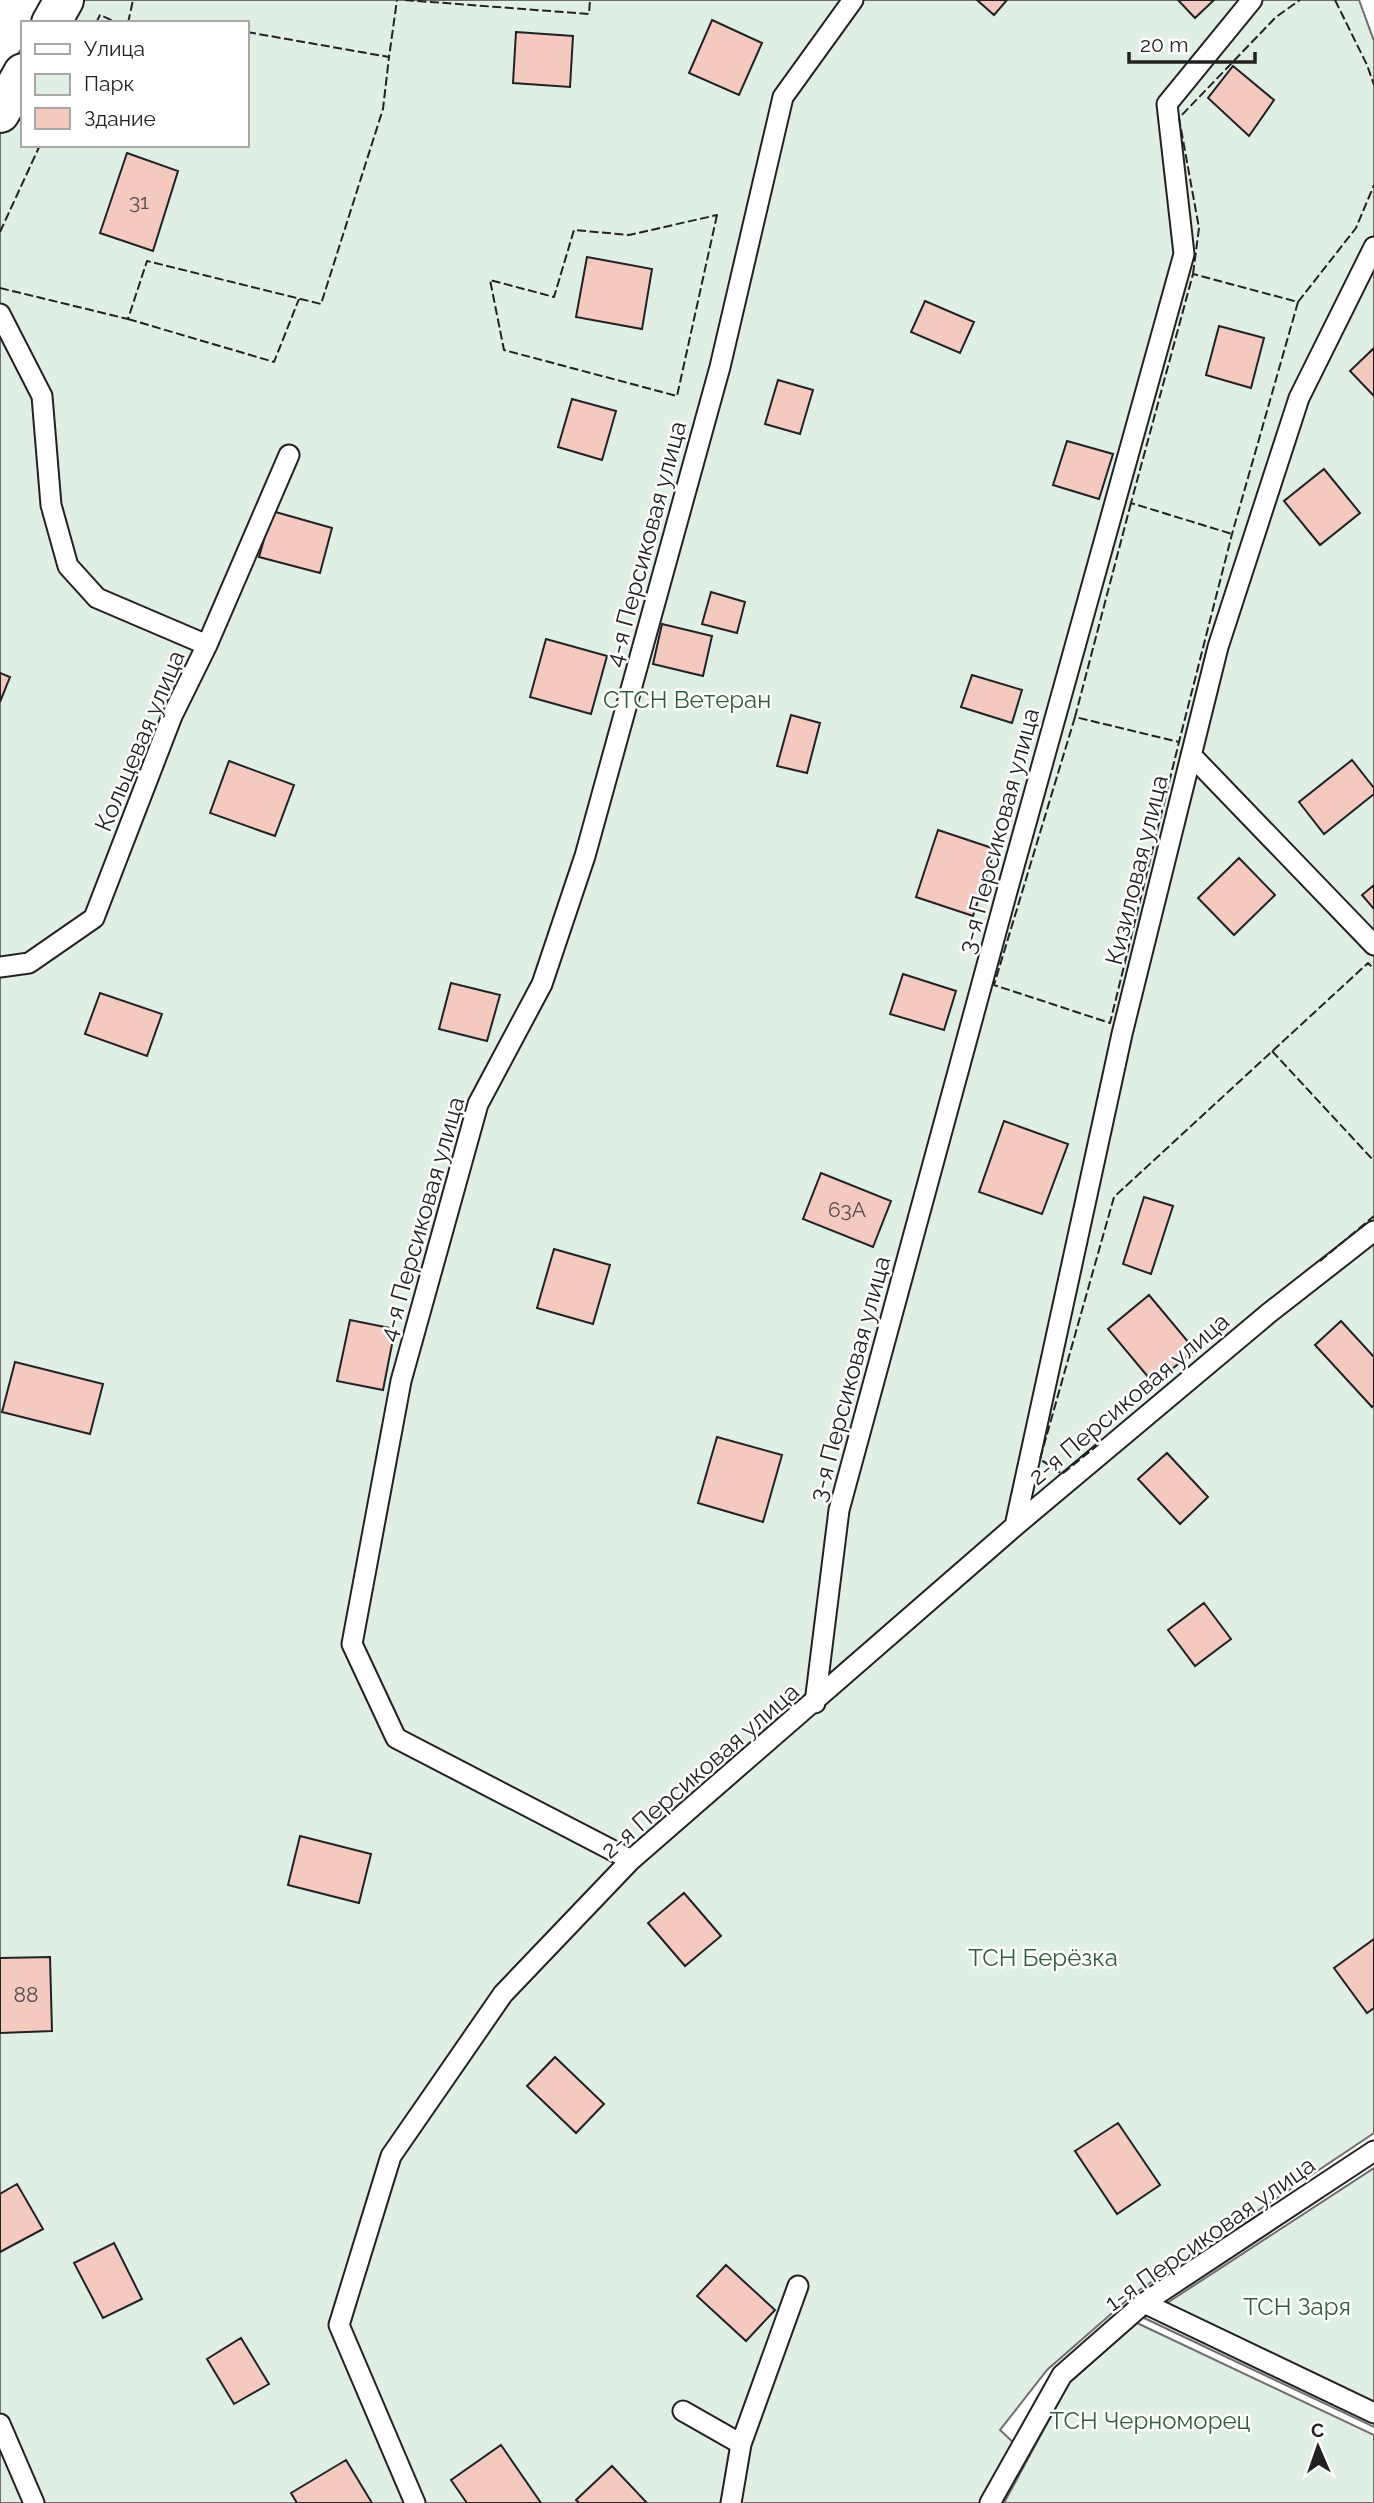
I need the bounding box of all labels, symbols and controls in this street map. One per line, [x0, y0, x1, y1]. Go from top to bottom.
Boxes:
legend [21, 21, 248, 147]
scale bar [1129, 21, 1255, 65]
text: 20 m [1140, 32, 1188, 57]
text: Улица [84, 36, 145, 61]
text: Парк [84, 71, 134, 96]
text: Здание [84, 106, 156, 131]
house number: 31 [129, 189, 149, 214]
street label: 4-я Персиковая улица [599, 418, 692, 670]
street label: Кольцевая улица [88, 646, 191, 836]
park label: СТСН Ветеран [603, 685, 771, 714]
street label: 3-я Персиковая улица [952, 705, 1045, 957]
street label: Кизиловая улица [1099, 772, 1174, 968]
street label: 4-я Персиковая улица [373, 1093, 470, 1344]
house number: 63А [828, 1197, 866, 1222]
street label: 3-я Персиковая улица [803, 1253, 896, 1505]
street label: 2-я Персиковая улица [1023, 1306, 1235, 1491]
street label: 2-я Персиковая улица [595, 1677, 804, 1864]
park label: ТСН Берёзка [968, 1943, 1118, 1972]
house number: 88 [14, 1982, 38, 2007]
street label: 1-я Персиковая улица [1099, 2150, 1320, 2317]
park label: ТСН Заря [1243, 2292, 1351, 2321]
park label: ТСН Черноморец [1050, 2406, 1251, 2435]
north arrow [1283, 2412, 1353, 2482]
text: С [1311, 2419, 1324, 2441]

